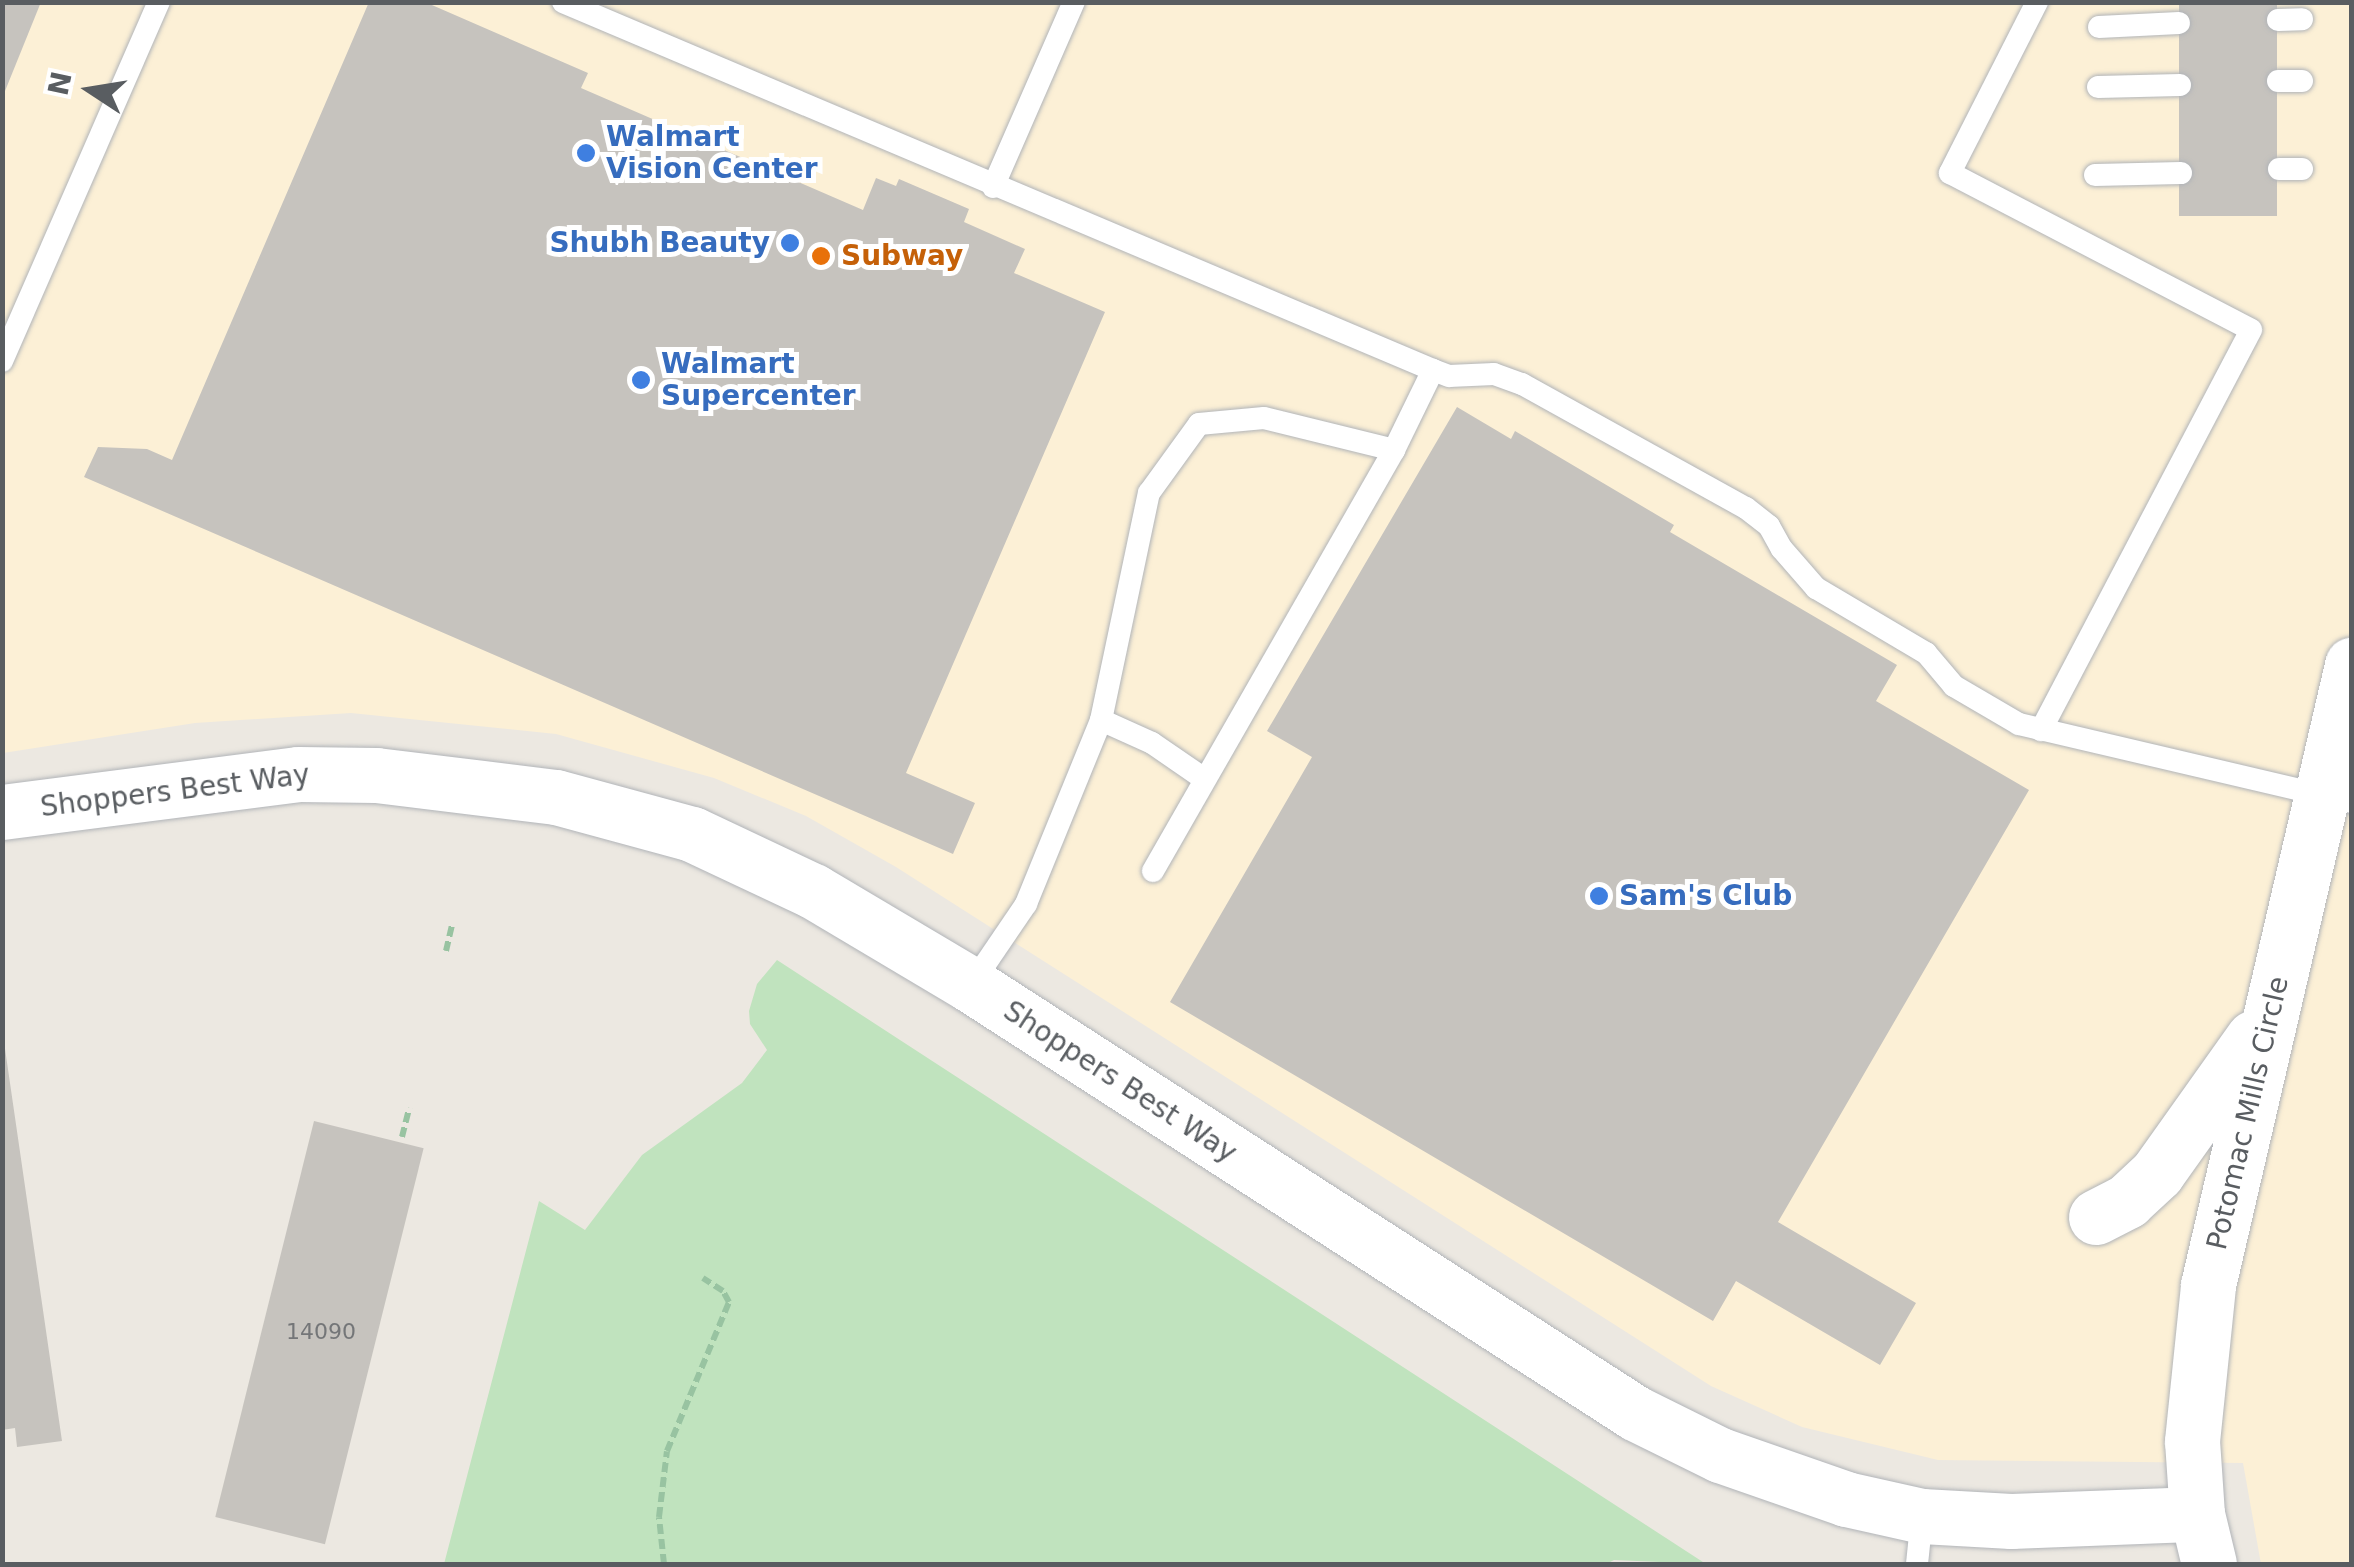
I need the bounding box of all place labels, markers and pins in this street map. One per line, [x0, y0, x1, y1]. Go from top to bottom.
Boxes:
place label: Walmart Vision Center [606, 120, 818, 186]
marker: Walmart Vision Center [575, 142, 597, 164]
place label: Shubh Beauty [549, 226, 770, 260]
marker: Shubh Beauty [779, 232, 801, 254]
place label: Subway [841, 239, 963, 273]
marker: Subway [810, 245, 832, 267]
place label: Walmart Supercenter [661, 347, 856, 413]
marker: Walmart Supercenter [630, 369, 652, 391]
place label: Sam's Club [1619, 879, 1792, 913]
marker: Sam's Club [1588, 885, 1610, 907]

